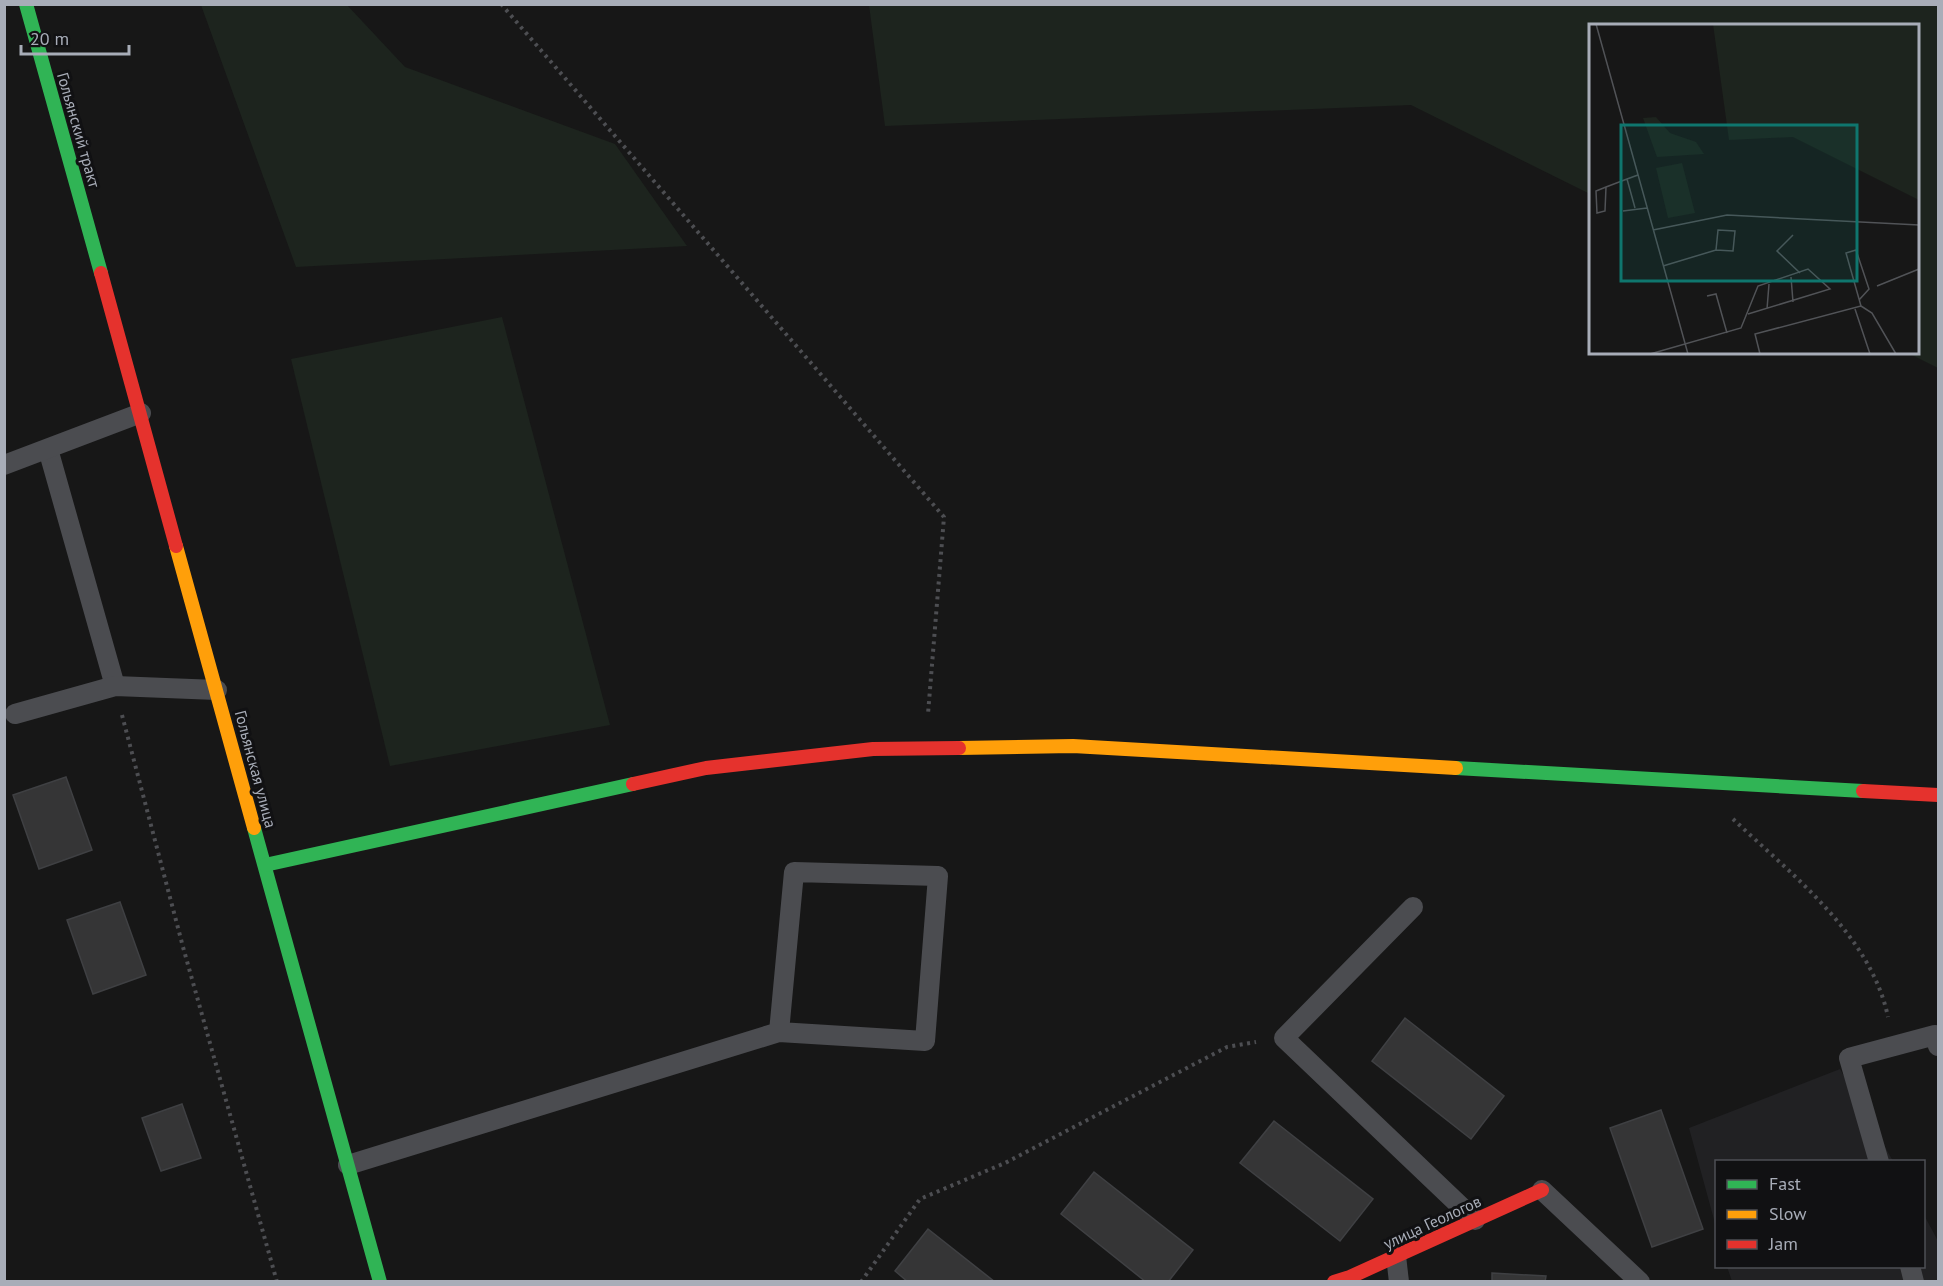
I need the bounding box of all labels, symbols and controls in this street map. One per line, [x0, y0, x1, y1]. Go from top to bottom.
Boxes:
scale bar [21, 18, 129, 56]
inset map [1589, 24, 1919, 354]
text: 20 m [30, 27, 69, 50]
street label: Гольянский тракт [53, 70, 105, 190]
street label: Гольянская улица [231, 708, 281, 830]
legend [1715, 1160, 1925, 1268]
text: Fast [1769, 1172, 1801, 1195]
street label: улица Геологов [1380, 1191, 1484, 1253]
text: Slow [1769, 1202, 1807, 1225]
text: Jam [1768, 1232, 1798, 1255]

